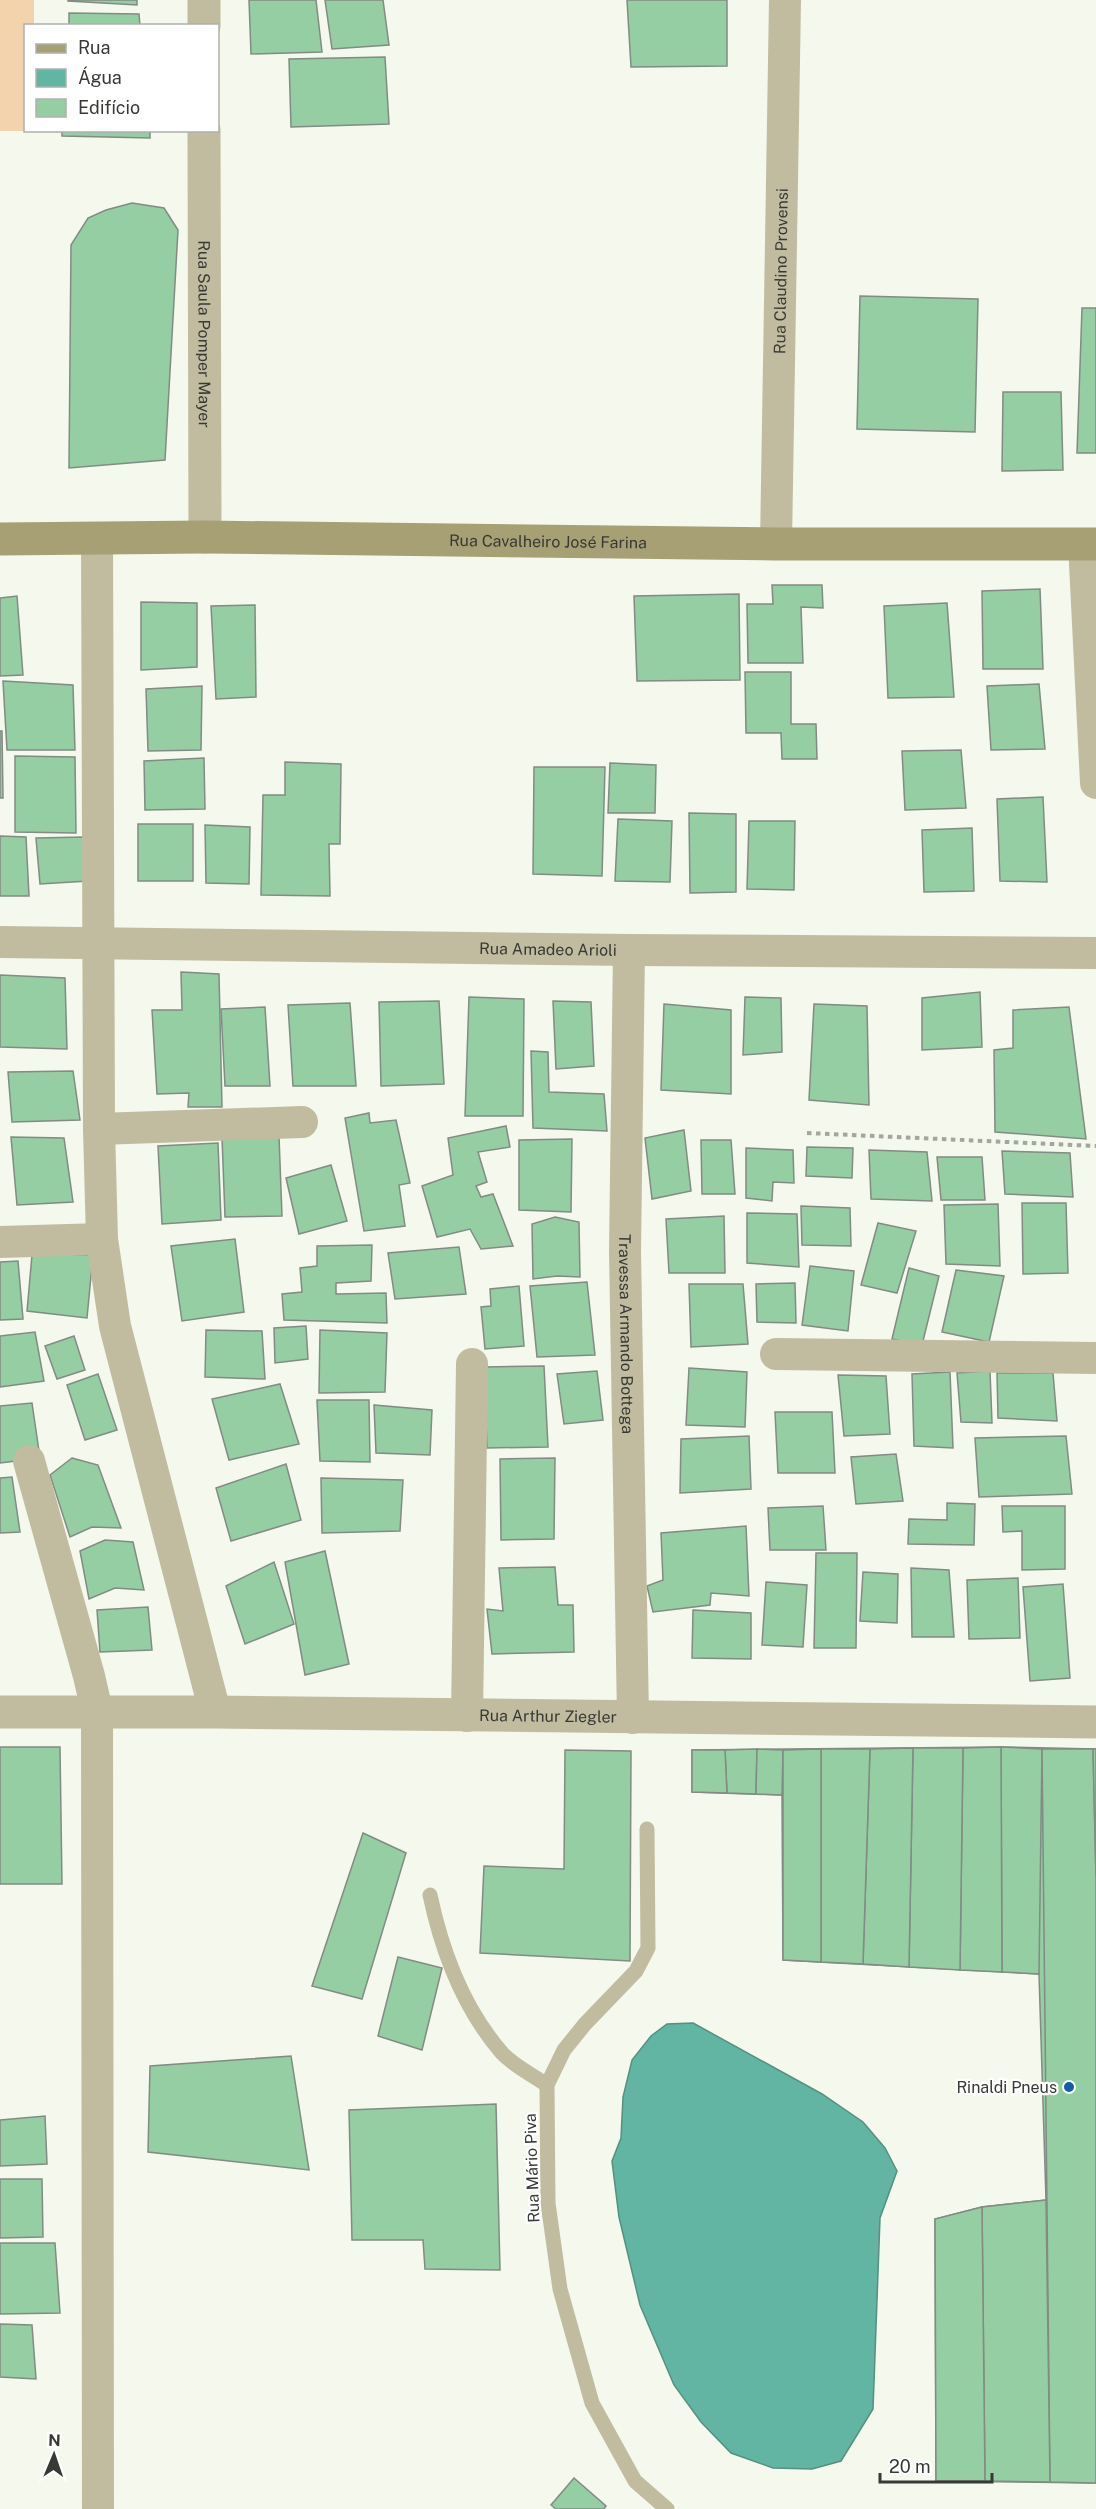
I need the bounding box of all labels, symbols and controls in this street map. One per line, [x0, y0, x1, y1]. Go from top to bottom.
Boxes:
legend [24, 24, 219, 132]
text: Rua [78, 37, 110, 58]
text: Água [78, 66, 122, 88]
text: Edifício [78, 97, 140, 118]
street label: Rua Claudino Provensi [770, 188, 791, 354]
street label: Rua Saula Pomper Mayer [195, 240, 214, 428]
street label: Rua Cavalheiro José Farina [449, 530, 647, 552]
street label: Rua Amadeo Arioli [479, 939, 617, 959]
street label: Travessa Armando Bottega [615, 1234, 638, 1434]
street label: Rua Arthur Ziegler [479, 1705, 617, 1726]
place label: Rinaldi Pneus [956, 2078, 1057, 2097]
marker: Rinaldi Pneus [1062, 2080, 1076, 2094]
street label: Rua Mário Piva [521, 2113, 543, 2223]
north arrow [24, 2425, 84, 2485]
text: N [48, 2431, 61, 2450]
scale bar [880, 2446, 992, 2484]
text: 20 m [889, 2456, 931, 2477]

